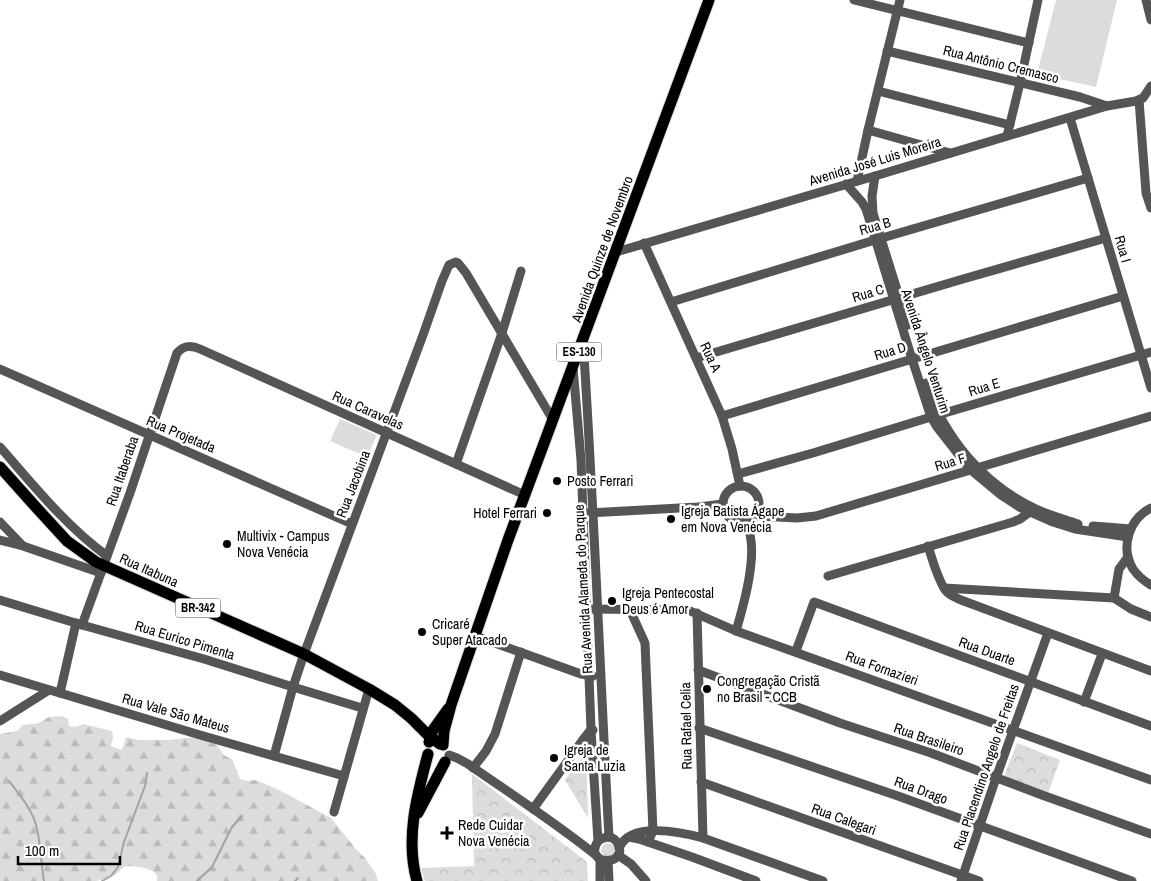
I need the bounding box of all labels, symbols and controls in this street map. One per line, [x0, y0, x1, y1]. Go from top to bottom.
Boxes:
street label: Rua Antônio Cremasco [941, 41, 1061, 87]
street label: Avenida José Luis Moreira [806, 132, 944, 190]
street label: Avenida Quinze de Novembro [567, 173, 637, 325]
street label: Rua B [857, 213, 893, 239]
street label: Rua I [1111, 233, 1135, 265]
street label: Rua C [850, 280, 886, 306]
street label: Avenida Ângelo Venturim [897, 286, 955, 415]
street label: Rua D [872, 338, 908, 364]
street label: Rua A [696, 339, 726, 375]
road number: ES-130 [556, 342, 602, 362]
street label: Rua E [966, 374, 1002, 400]
street label: Rua Caravelas [330, 386, 407, 434]
street label: Rua Projetada [144, 411, 219, 457]
street label: Rua Itaberaba [102, 433, 143, 508]
street label: Rua Jacobina [332, 447, 374, 520]
street label: Rua F [932, 449, 968, 475]
place label: Posto Ferrari [567, 472, 633, 490]
marker: Posto Ferrari [551, 475, 563, 487]
place label: Igreja Batista Ágape em Nova Venécia [681, 502, 784, 536]
place label: Hotel Ferrari [473, 504, 537, 522]
street label: Rua Avenida Alameda do Parque [570, 504, 596, 674]
marker: Hotel Ferrari [541, 507, 553, 519]
marker: Igreja Batista Ágape em Nova Venécia [665, 513, 677, 525]
place label: Multivix - Campus Nova Venécia [237, 527, 330, 561]
marker: Multivix - Campus Nova Venécia [221, 538, 233, 550]
street label: Rua Itabuna [117, 549, 182, 591]
place label: Igreja Pentecostal Deus é Amor [622, 584, 714, 618]
marker: Igreja Pentecostal Deus é Amor [606, 595, 618, 607]
road number: BR-342 [176, 598, 220, 618]
place label: Cricaré Super Atacado [432, 615, 507, 649]
street label: Rua Eurico Pimenta [133, 616, 238, 664]
marker: Cricaré Super Atacado [416, 626, 428, 638]
street label: Rua Duarte [956, 633, 1018, 669]
street label: Rua Fornazieri [843, 647, 921, 689]
place label: Congregação Cristã no Brasil - CCB [717, 672, 820, 706]
street label: Rua Placendino Angelo de Freitas [949, 681, 1023, 853]
street label: Rua Rafael Celia [676, 682, 696, 770]
marker: Congregação Cristã no Brasil - CCB [701, 683, 713, 695]
street label: Rua Vale São Mateus [120, 689, 232, 737]
street label: Rua Brasileiro [891, 719, 967, 759]
place label: Igreja de Santa Luzia [564, 741, 626, 775]
marker: Igreja de Santa Luzia [548, 752, 560, 764]
street label: Rua Drago [892, 772, 950, 808]
street label: Rua Calegari [809, 799, 879, 839]
place label: Rede Cuidar Nova Venécia [458, 816, 530, 850]
marker: Rede Cuidar Nova Venécia [440, 826, 454, 840]
scale bar [18, 834, 120, 866]
text: 100 m [25, 840, 59, 861]

